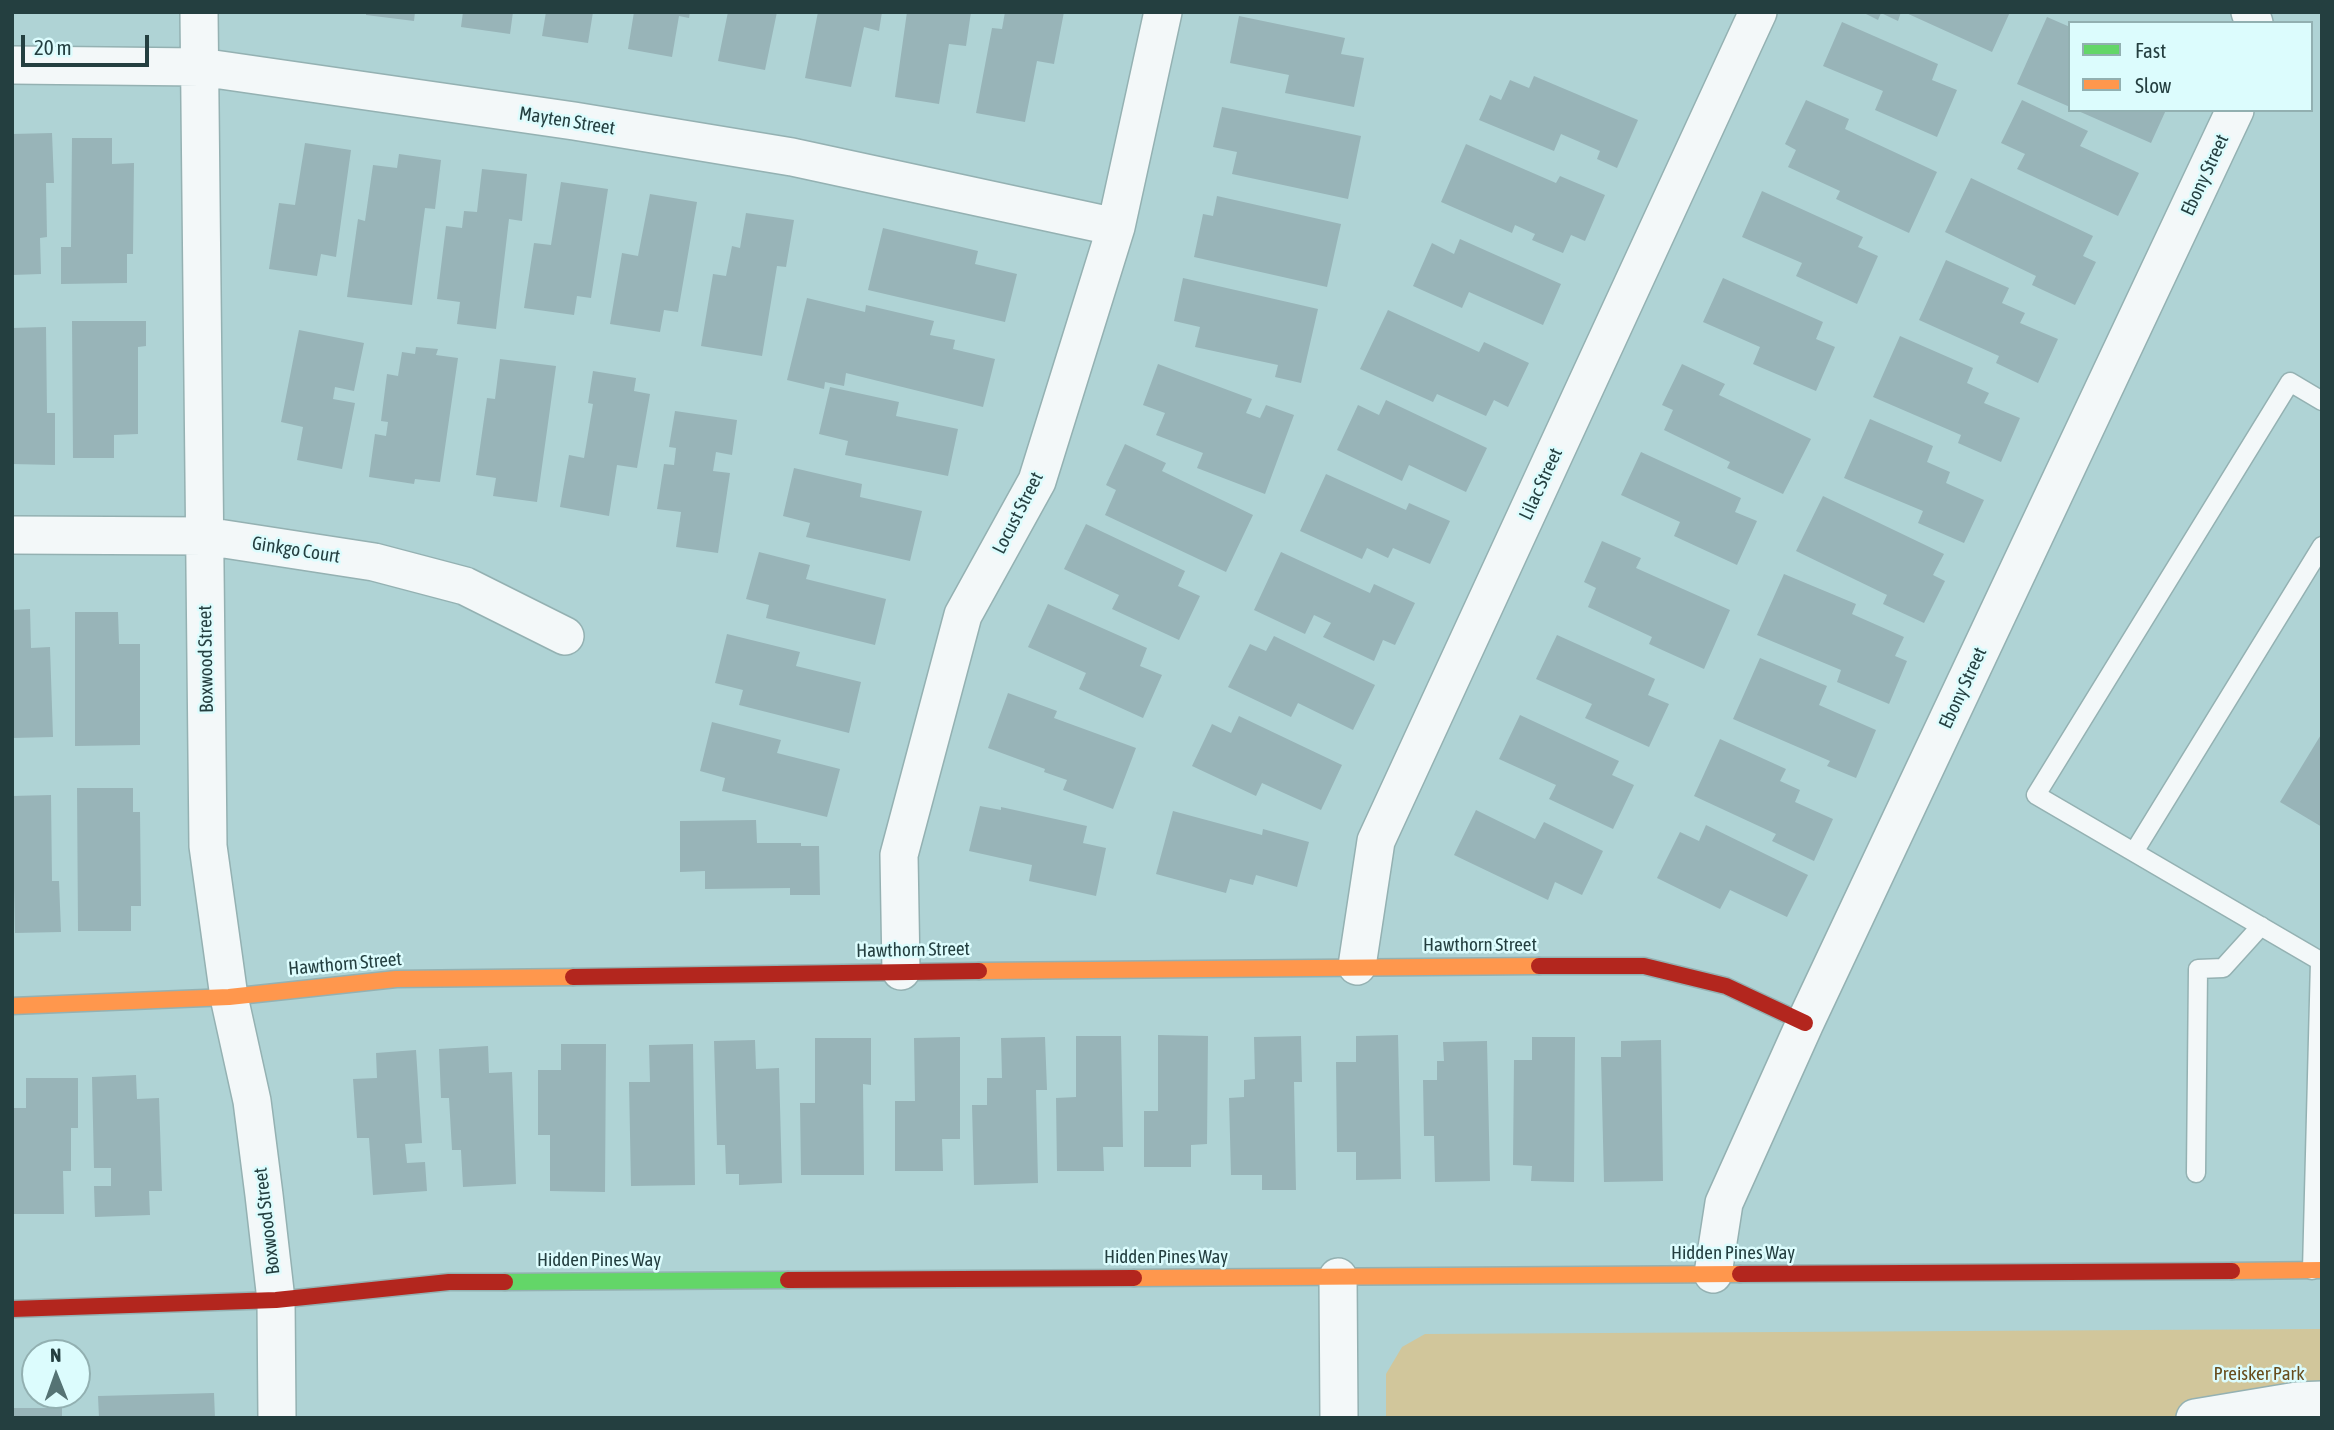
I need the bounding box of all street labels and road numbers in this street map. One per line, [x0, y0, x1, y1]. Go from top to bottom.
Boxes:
street label: Mayten Street [517, 102, 617, 140]
street label: Ebony Street [2176, 131, 2234, 219]
street label: Lilac Street [1514, 444, 1568, 524]
street label: Locust Street [988, 468, 1048, 558]
street label: Ginkgo Court [250, 532, 342, 568]
street label: Boxwood Street [194, 605, 218, 713]
street label: Ebony Street [1934, 644, 1992, 732]
street label: Hawthorn Street [1423, 934, 1537, 956]
street label: Hawthorn Street [856, 938, 970, 962]
street label: Hawthorn Street [287, 948, 403, 980]
street label: Boxwood Street [249, 1166, 285, 1276]
street label: Hidden Pines Way [1671, 1242, 1795, 1264]
street label: Hidden Pines Way [1104, 1246, 1228, 1268]
street label: Hidden Pines Way [537, 1249, 661, 1271]

